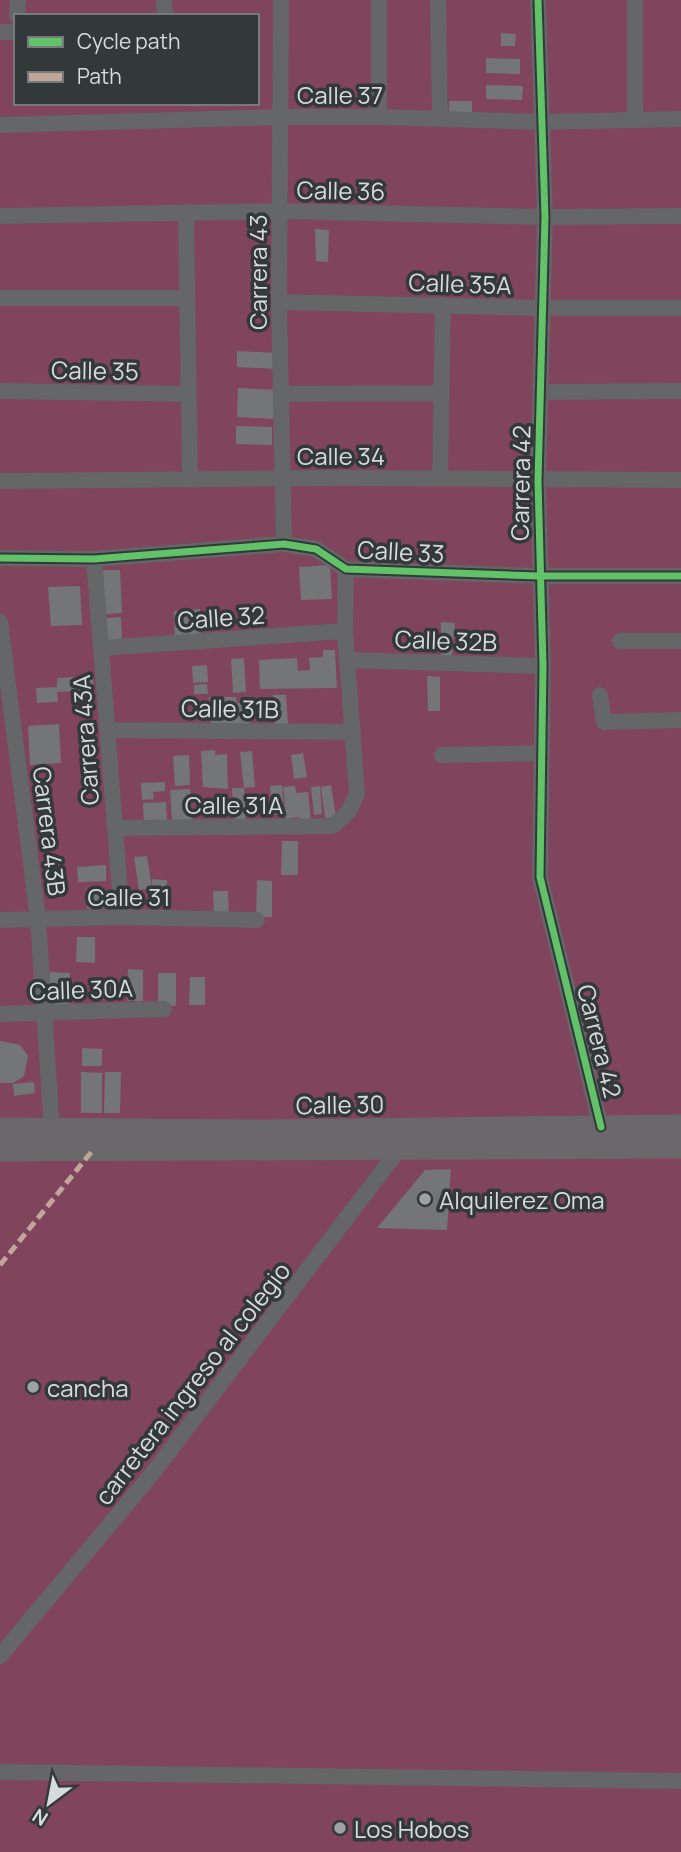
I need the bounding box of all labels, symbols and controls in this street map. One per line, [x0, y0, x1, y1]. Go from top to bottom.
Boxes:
legend [14, 14, 259, 105]
text: Cycle path [77, 27, 180, 55]
text: Path [77, 62, 122, 90]
street label: Calle 37 [297, 78, 383, 111]
street label: Calle 36 [296, 173, 386, 207]
street label: Carrera 43 [241, 214, 274, 330]
street label: Calle 35A [408, 265, 512, 301]
street label: Calle 35 [51, 353, 139, 387]
street label: Carrera 42 [502, 425, 538, 541]
street label: Calle 34 [297, 439, 385, 472]
street label: Calle 33 [357, 532, 445, 570]
street label: Calle 32 [176, 597, 266, 637]
street label: Calle 32B [394, 622, 498, 658]
street label: Carrera 43A [64, 674, 106, 806]
street label: Calle 31B [181, 691, 279, 725]
street label: Carrera 43B [26, 764, 74, 898]
street label: Calle 31A [185, 788, 283, 821]
street label: Calle 31 [87, 880, 171, 913]
street label: Calle 30A [29, 971, 133, 1007]
street label: Carrera 42 [570, 981, 630, 1101]
street label: Calle 30 [295, 1087, 385, 1121]
place label: Alquilerez Oma [439, 1183, 605, 1216]
marker: Alquilerez Oma [417, 1191, 433, 1207]
street label: carretera ingreso al colegio [87, 1255, 297, 1511]
place label: cancha [47, 1371, 129, 1404]
marker: cancha [25, 1379, 41, 1395]
north arrow [14, 1768, 84, 1838]
text: N [27, 1803, 53, 1832]
place label: Los Hobos [354, 1812, 469, 1845]
marker: Los Hobos [332, 1820, 348, 1836]

